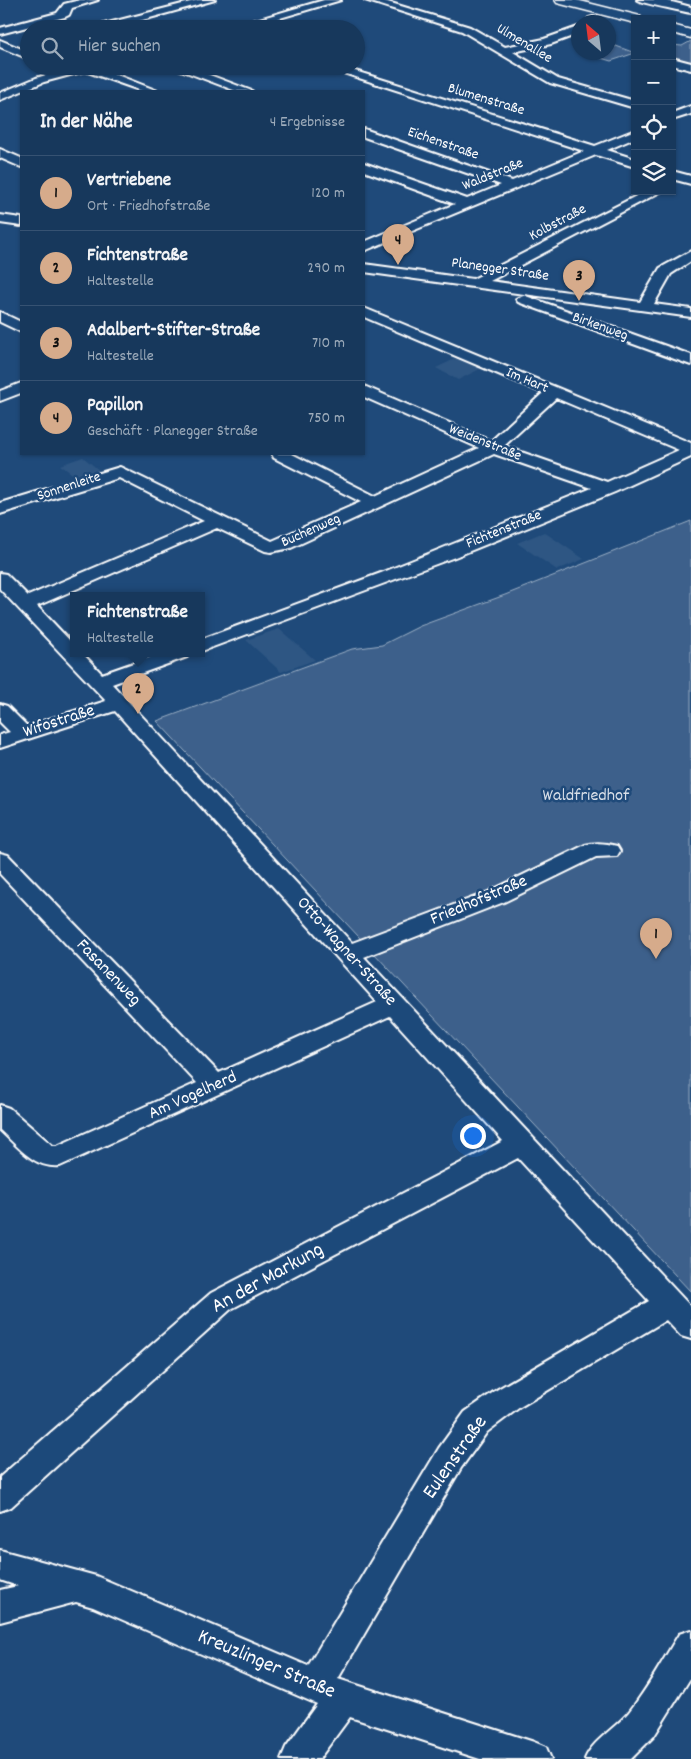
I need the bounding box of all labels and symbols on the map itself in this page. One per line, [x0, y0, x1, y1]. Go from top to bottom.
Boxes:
north arrow [571, 15, 616, 60]
street label: Ulmenallee [492, 19, 557, 70]
street label: Blumenstraße [445, 78, 527, 122]
street label: Eichenstraße [404, 122, 482, 167]
street label: Waldstraße [459, 153, 527, 197]
street label: Kolbstraße [526, 199, 591, 247]
pin: 4 [382, 224, 414, 265]
street label: Planegger Straße [450, 252, 551, 288]
pin: 3 [563, 260, 595, 301]
street label: Birkenweg [569, 307, 631, 347]
street label: Im Hart [502, 362, 552, 400]
street label: Weidenstraße [445, 418, 525, 468]
street label: Sonnenleite [34, 466, 104, 508]
street label: Fichtenstraße [463, 505, 545, 555]
street label: Buchenweg [278, 508, 344, 554]
pin: 2 [122, 673, 154, 714]
street label: Wifostraße [20, 699, 98, 745]
park label: Waldfriedhof [543, 784, 630, 809]
street label: Friedhofstraße [427, 869, 531, 933]
street label: Otto-Wagner-Straße [290, 892, 402, 1012]
pin: 1 [640, 918, 672, 959]
street label: Fasanenweg [70, 934, 146, 1012]
street label: Am Vogelherd [145, 1065, 241, 1127]
your location [460, 1123, 486, 1149]
street label: An der Markung [206, 1236, 330, 1322]
street label: Eulenstraße [416, 1410, 496, 1506]
street label: Kreuzlinger Straße [192, 1622, 340, 1708]

